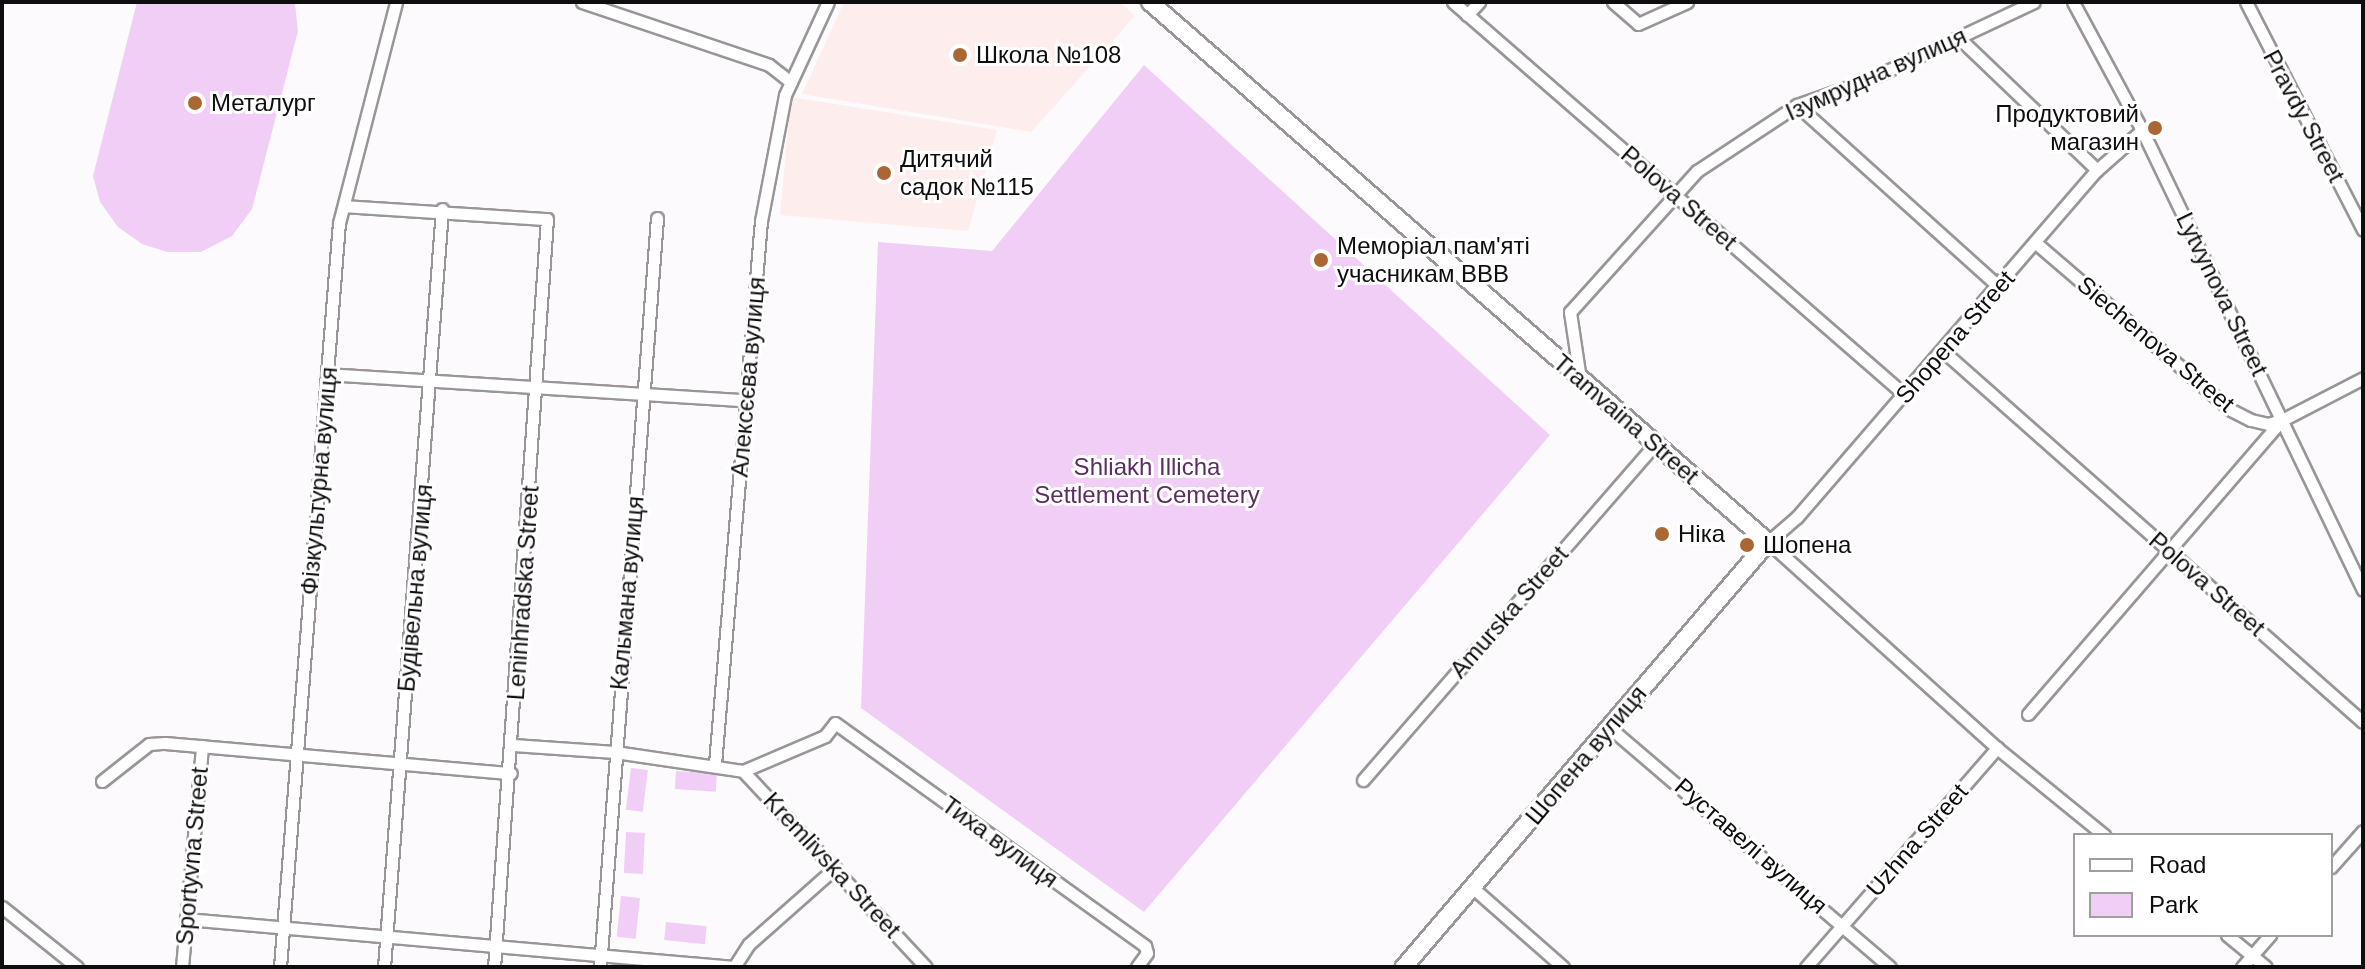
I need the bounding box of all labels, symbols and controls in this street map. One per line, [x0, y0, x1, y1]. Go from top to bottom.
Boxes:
street label: Ізумрудна вулиця [1781, 21, 1971, 127]
place label: Школа №108 [976, 41, 1121, 69]
street label: Pravdy Street [2257, 45, 2351, 187]
marker: Школа №108 [951, 46, 969, 64]
place label: Металург [211, 89, 316, 117]
marker: Металург [186, 94, 204, 112]
place label: Продуктовий магазин [1995, 100, 2139, 156]
marker: Продуктовий магазин [2146, 119, 2164, 137]
street label: Polova Street [1615, 140, 1743, 256]
place label: Дитячий садок №115 [900, 145, 1034, 201]
marker: Дитячий садок №115 [875, 164, 893, 182]
street label: Lytvynova Street [2170, 208, 2274, 380]
place label: Меморіал пам'яті учасникам ВВВ [1337, 232, 1530, 288]
marker: Меморіал пам'яті учасникам ВВВ [1312, 251, 1330, 269]
street label: Shopena Street [1889, 265, 2021, 409]
street label: Siechenova Street [2072, 270, 2240, 418]
street label: Алексєєва вулиця [725, 276, 771, 478]
street label: Tramvaina Street [1547, 348, 1705, 490]
street label: Фiзкультурна вулиця [295, 366, 343, 596]
park label: Shliakh Illicha Settlement Cemetery [1034, 453, 1260, 509]
street label: Будівельна вулиця [392, 483, 438, 693]
street label: Leninhradska Street [501, 485, 545, 701]
street label: Кальмана вулиця [604, 495, 650, 691]
place label: Ніка [1678, 520, 1725, 548]
marker: Ніка [1653, 525, 1671, 543]
street label: Polova Street [2143, 526, 2271, 642]
place label: Шопена [1763, 531, 1851, 559]
marker: Шопена [1738, 536, 1756, 554]
street label: Amurska Street [1444, 540, 1574, 684]
street label: Шопена вулиця [1519, 680, 1653, 830]
street label: Sportyvna Street [170, 766, 214, 946]
street label: Руставелі вулиця [1669, 772, 1833, 920]
street label: Uzhna Street [1860, 778, 1974, 902]
street label: Kremlivska Street [757, 786, 907, 944]
street label: Тиха вулиця [936, 790, 1064, 894]
legend [2073, 833, 2333, 937]
text: Road [2149, 851, 2206, 878]
text: Park [2149, 891, 2198, 918]

